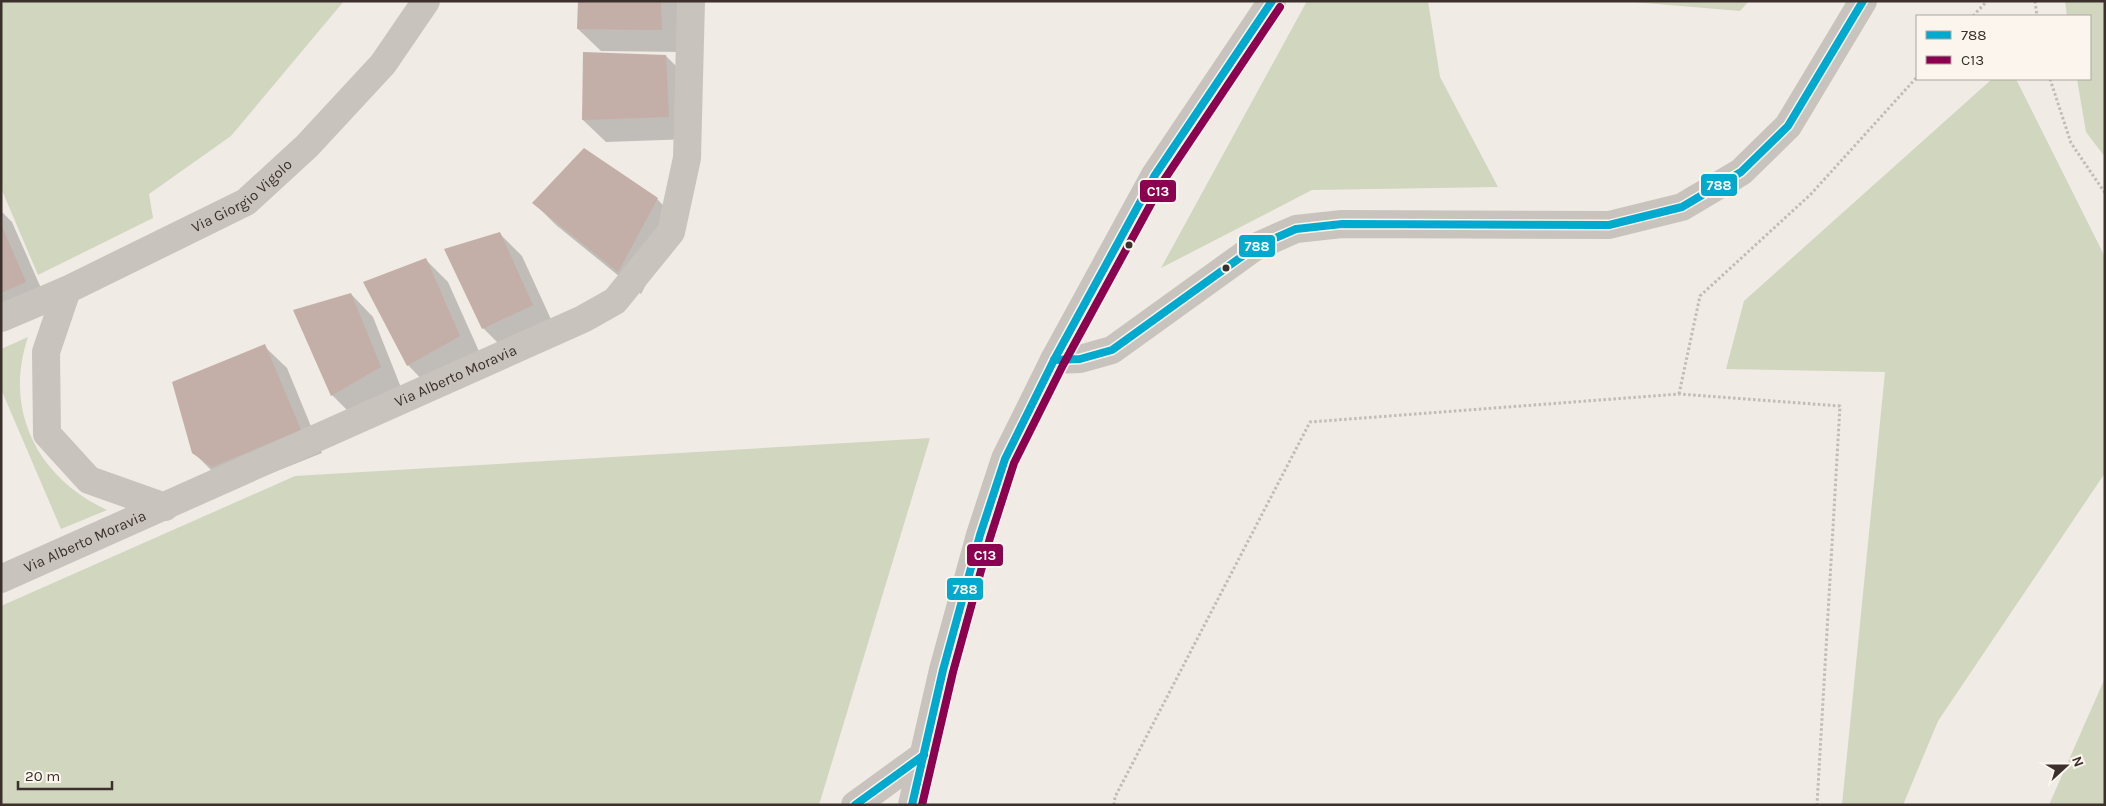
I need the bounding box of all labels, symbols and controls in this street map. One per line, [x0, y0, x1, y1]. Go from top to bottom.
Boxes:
legend [1916, 15, 2091, 80]
text: 788 [1961, 26, 1986, 44]
text: C13 [1961, 51, 1984, 69]
street label: Via Giorgio Vigolo [188, 155, 296, 236]
line badge: 788 [1700, 173, 1738, 197]
text: 788 [1706, 177, 1732, 194]
line badge: C13 [1139, 179, 1177, 203]
text: C13 [1147, 183, 1169, 200]
line badge: 788 [1238, 234, 1276, 258]
text: 788 [1244, 238, 1270, 255]
unlabelled marker [1124, 240, 1134, 250]
unlabelled marker [1221, 263, 1231, 273]
street label: Via Alberto Moravia [392, 341, 520, 411]
street label: Via Alberto Moravia [21, 506, 149, 577]
line badge: C13 [966, 543, 1004, 567]
text: C13 [974, 547, 996, 564]
line badge: 788 [946, 577, 984, 601]
text: 788 [952, 581, 978, 598]
north arrow [2041, 741, 2091, 791]
text: N [2068, 754, 2087, 769]
scale bar [18, 758, 111, 790]
text: 20 m [25, 767, 60, 785]

